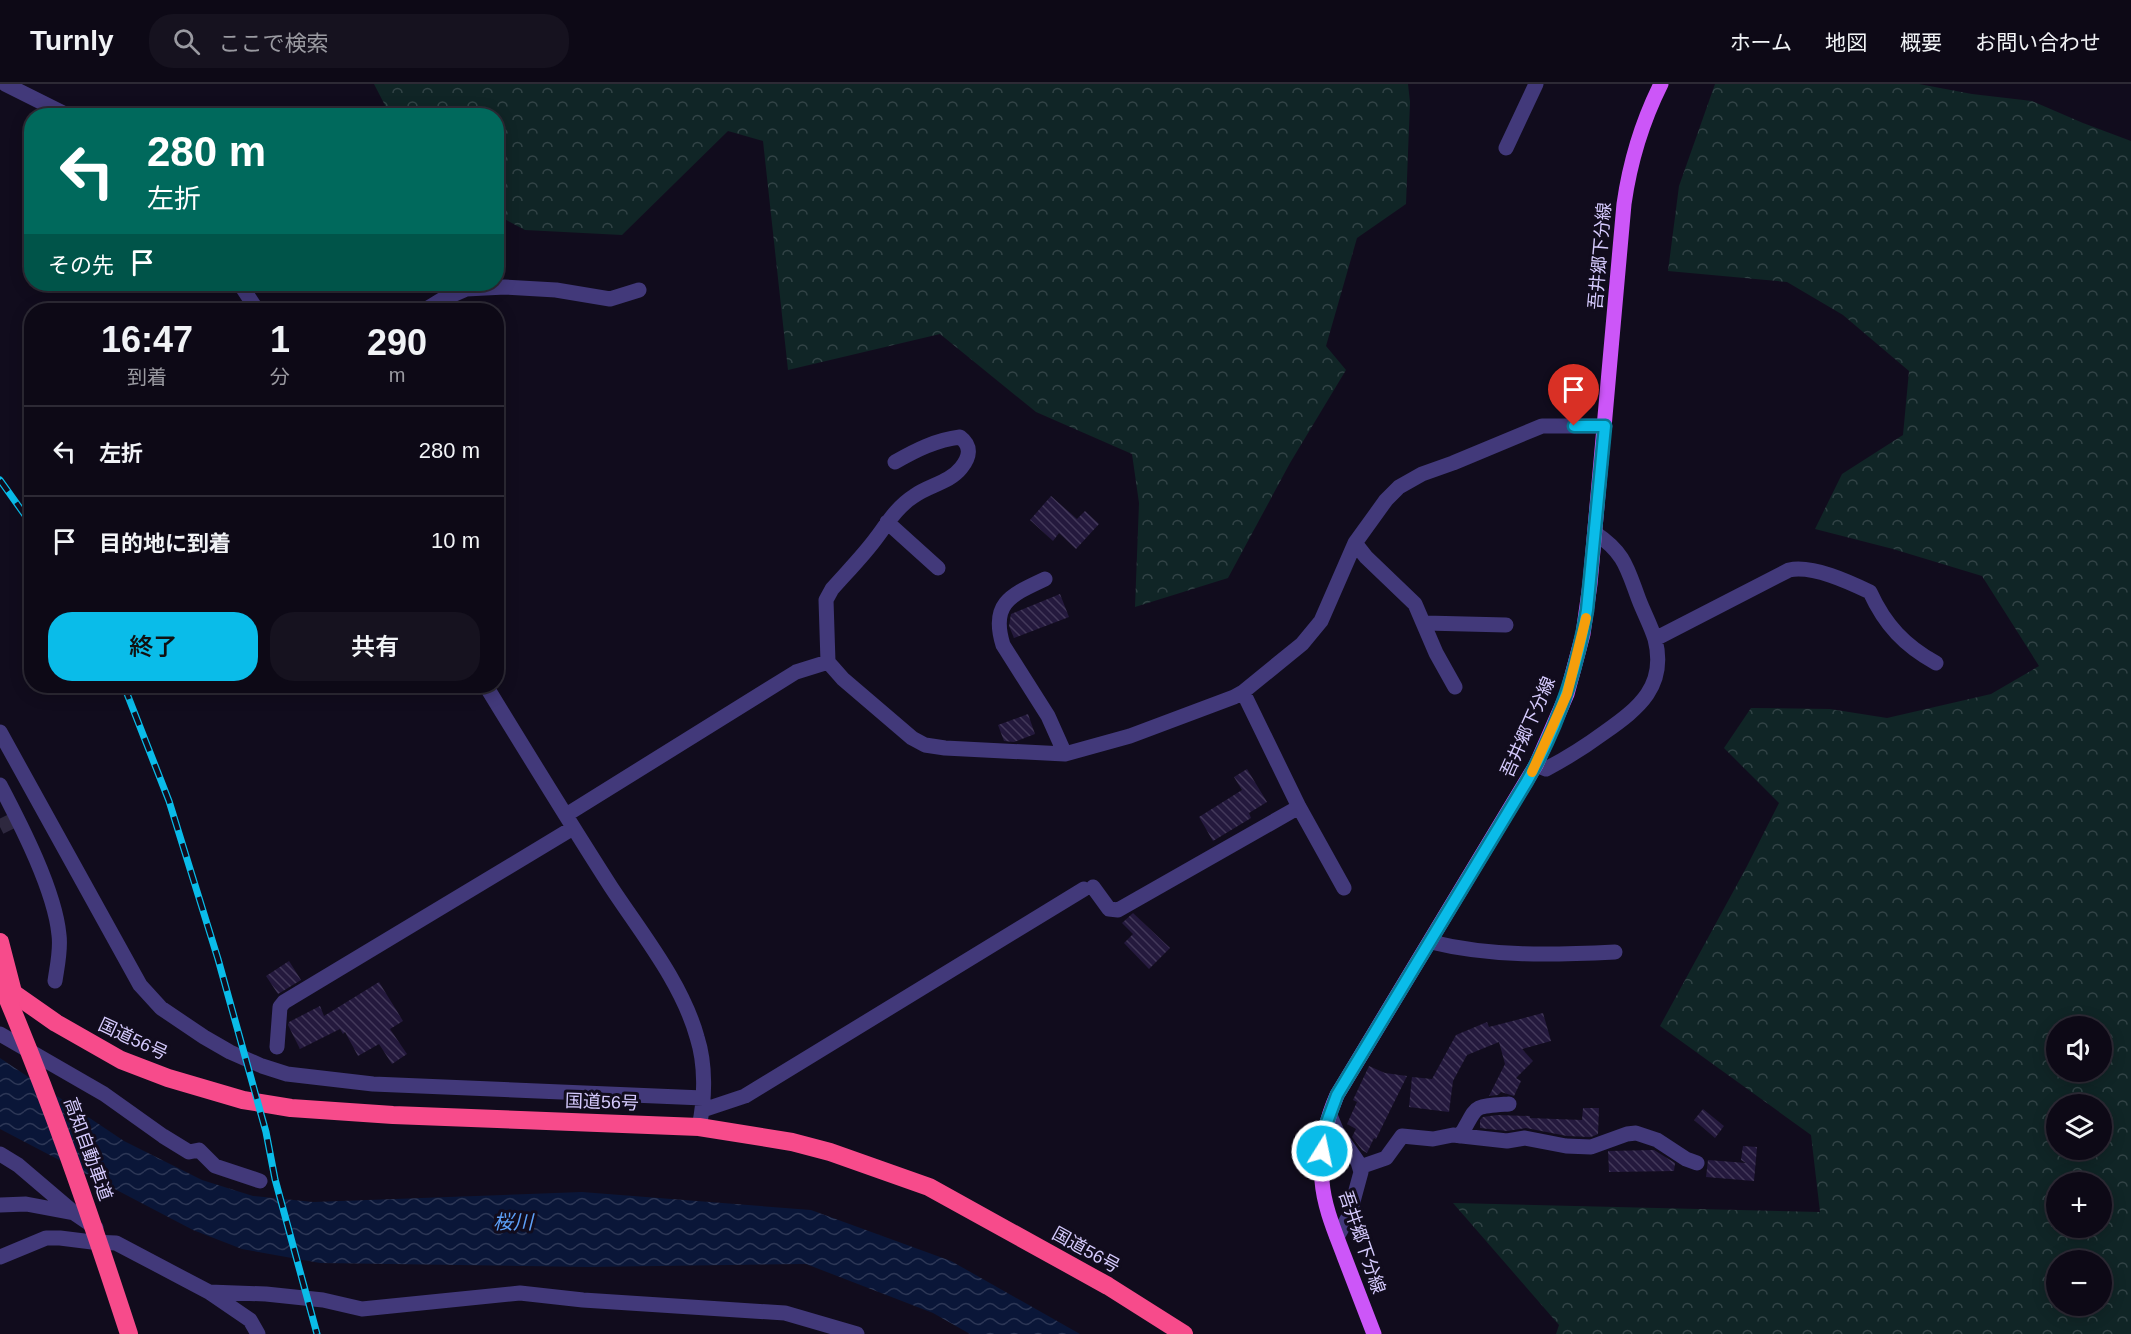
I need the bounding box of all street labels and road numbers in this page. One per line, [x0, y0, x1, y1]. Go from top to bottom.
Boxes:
street label: 吾井郷下分線 [1585, 201, 1615, 311]
street label: 吾井郷下分線 [1497, 674, 1559, 780]
street label: 国道56号 [95, 1014, 171, 1064]
street label: 国道56号 [565, 1091, 639, 1113]
street label: 高知自動車道 [60, 1095, 116, 1203]
street label: 吾井郷下分線 [1335, 1188, 1389, 1296]
street label: 国道56号 [1049, 1223, 1123, 1277]

